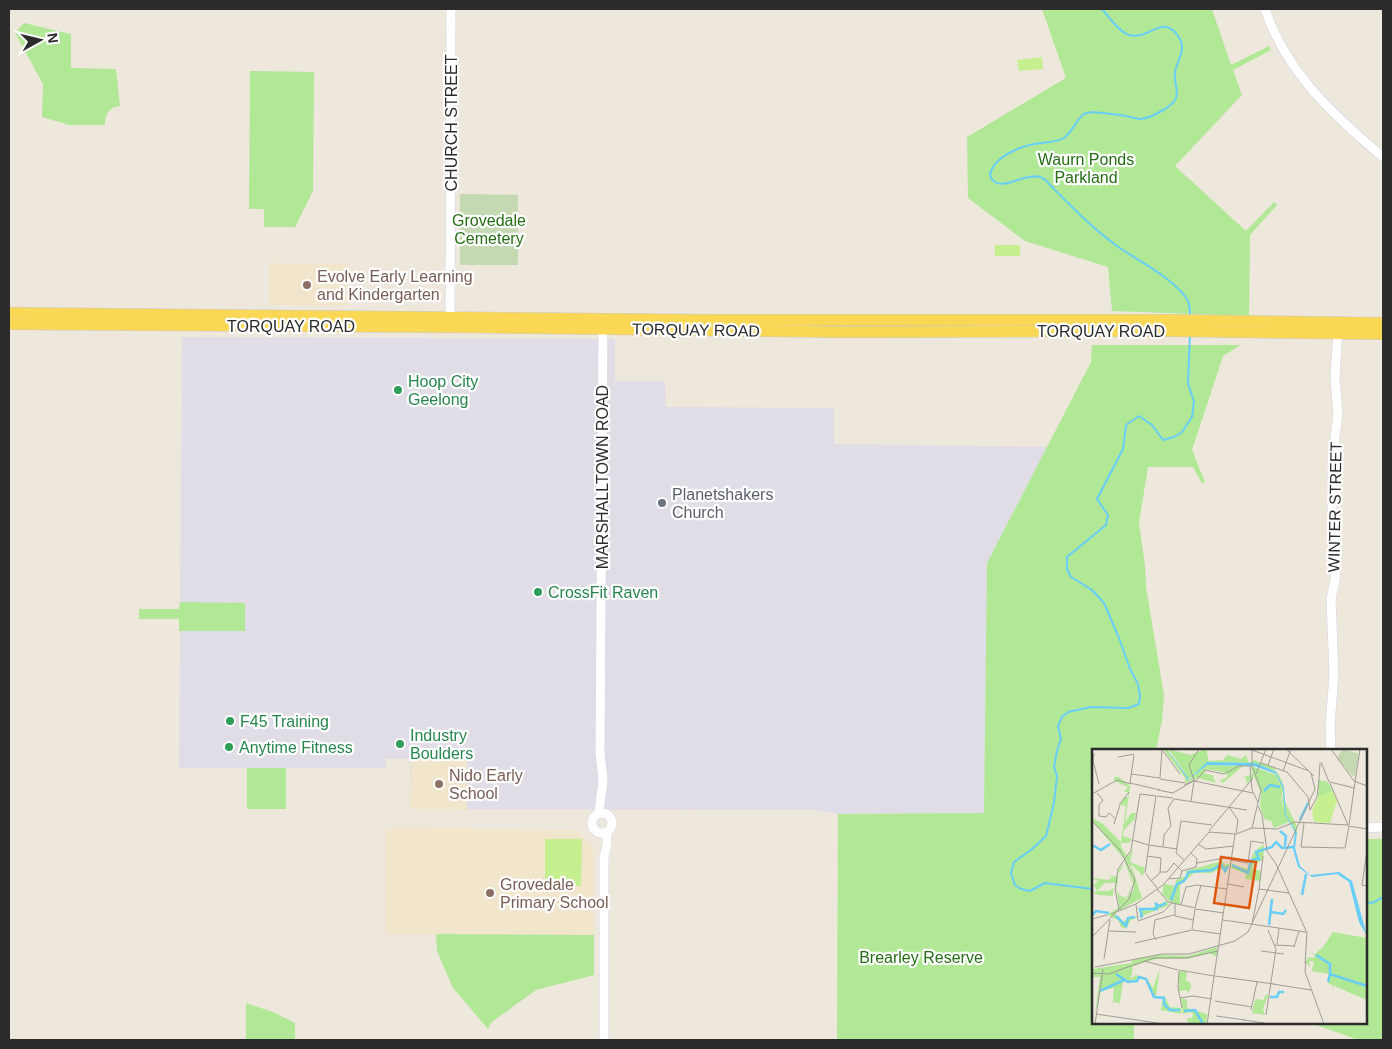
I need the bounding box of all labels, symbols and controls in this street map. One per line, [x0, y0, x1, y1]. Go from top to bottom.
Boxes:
north arrow [15, 15, 65, 65]
text: N [44, 32, 62, 44]
street label: CHURCH STREET [443, 54, 460, 191]
park label: Waurn Ponds Parkland [1038, 151, 1134, 186]
park label: Grovedale Cemetery [452, 212, 526, 247]
place label: Evolve Early Learning and Kindergarten [317, 268, 473, 303]
marker: Evolve Early Learning and Kindergarten [301, 279, 313, 291]
street label: TORQUAY ROAD [227, 318, 355, 335]
street label: TORQUAY ROAD [632, 320, 760, 340]
street label: TORQUAY ROAD [1037, 323, 1165, 340]
place label: Hoop City Geelong [408, 373, 478, 408]
marker: Hoop City Geelong [392, 384, 404, 396]
street label: MARSHALLTOWN ROAD [594, 385, 611, 569]
street label: WINTER STREET [1325, 441, 1345, 572]
place label: Planetshakers Church [672, 486, 773, 521]
marker: Planetshakers Church [656, 497, 668, 509]
place label: CrossFit Raven [548, 584, 658, 601]
marker: CrossFit Raven [532, 586, 544, 598]
place label: F45 Training [240, 713, 329, 730]
marker: F45 Training [224, 715, 236, 727]
place label: Industry Boulders [410, 727, 473, 762]
marker: Industry Boulders [394, 738, 406, 750]
place label: Anytime Fitness [239, 739, 353, 756]
marker: Anytime Fitness [223, 741, 235, 753]
inset map [1092, 749, 1367, 1024]
place label: Nido Early School [449, 767, 523, 802]
marker: Nido Early School [433, 778, 445, 790]
place label: Grovedale Primary School [500, 876, 608, 911]
marker: Grovedale Primary School [484, 887, 496, 899]
park label: Brearley Reserve [859, 949, 983, 966]

